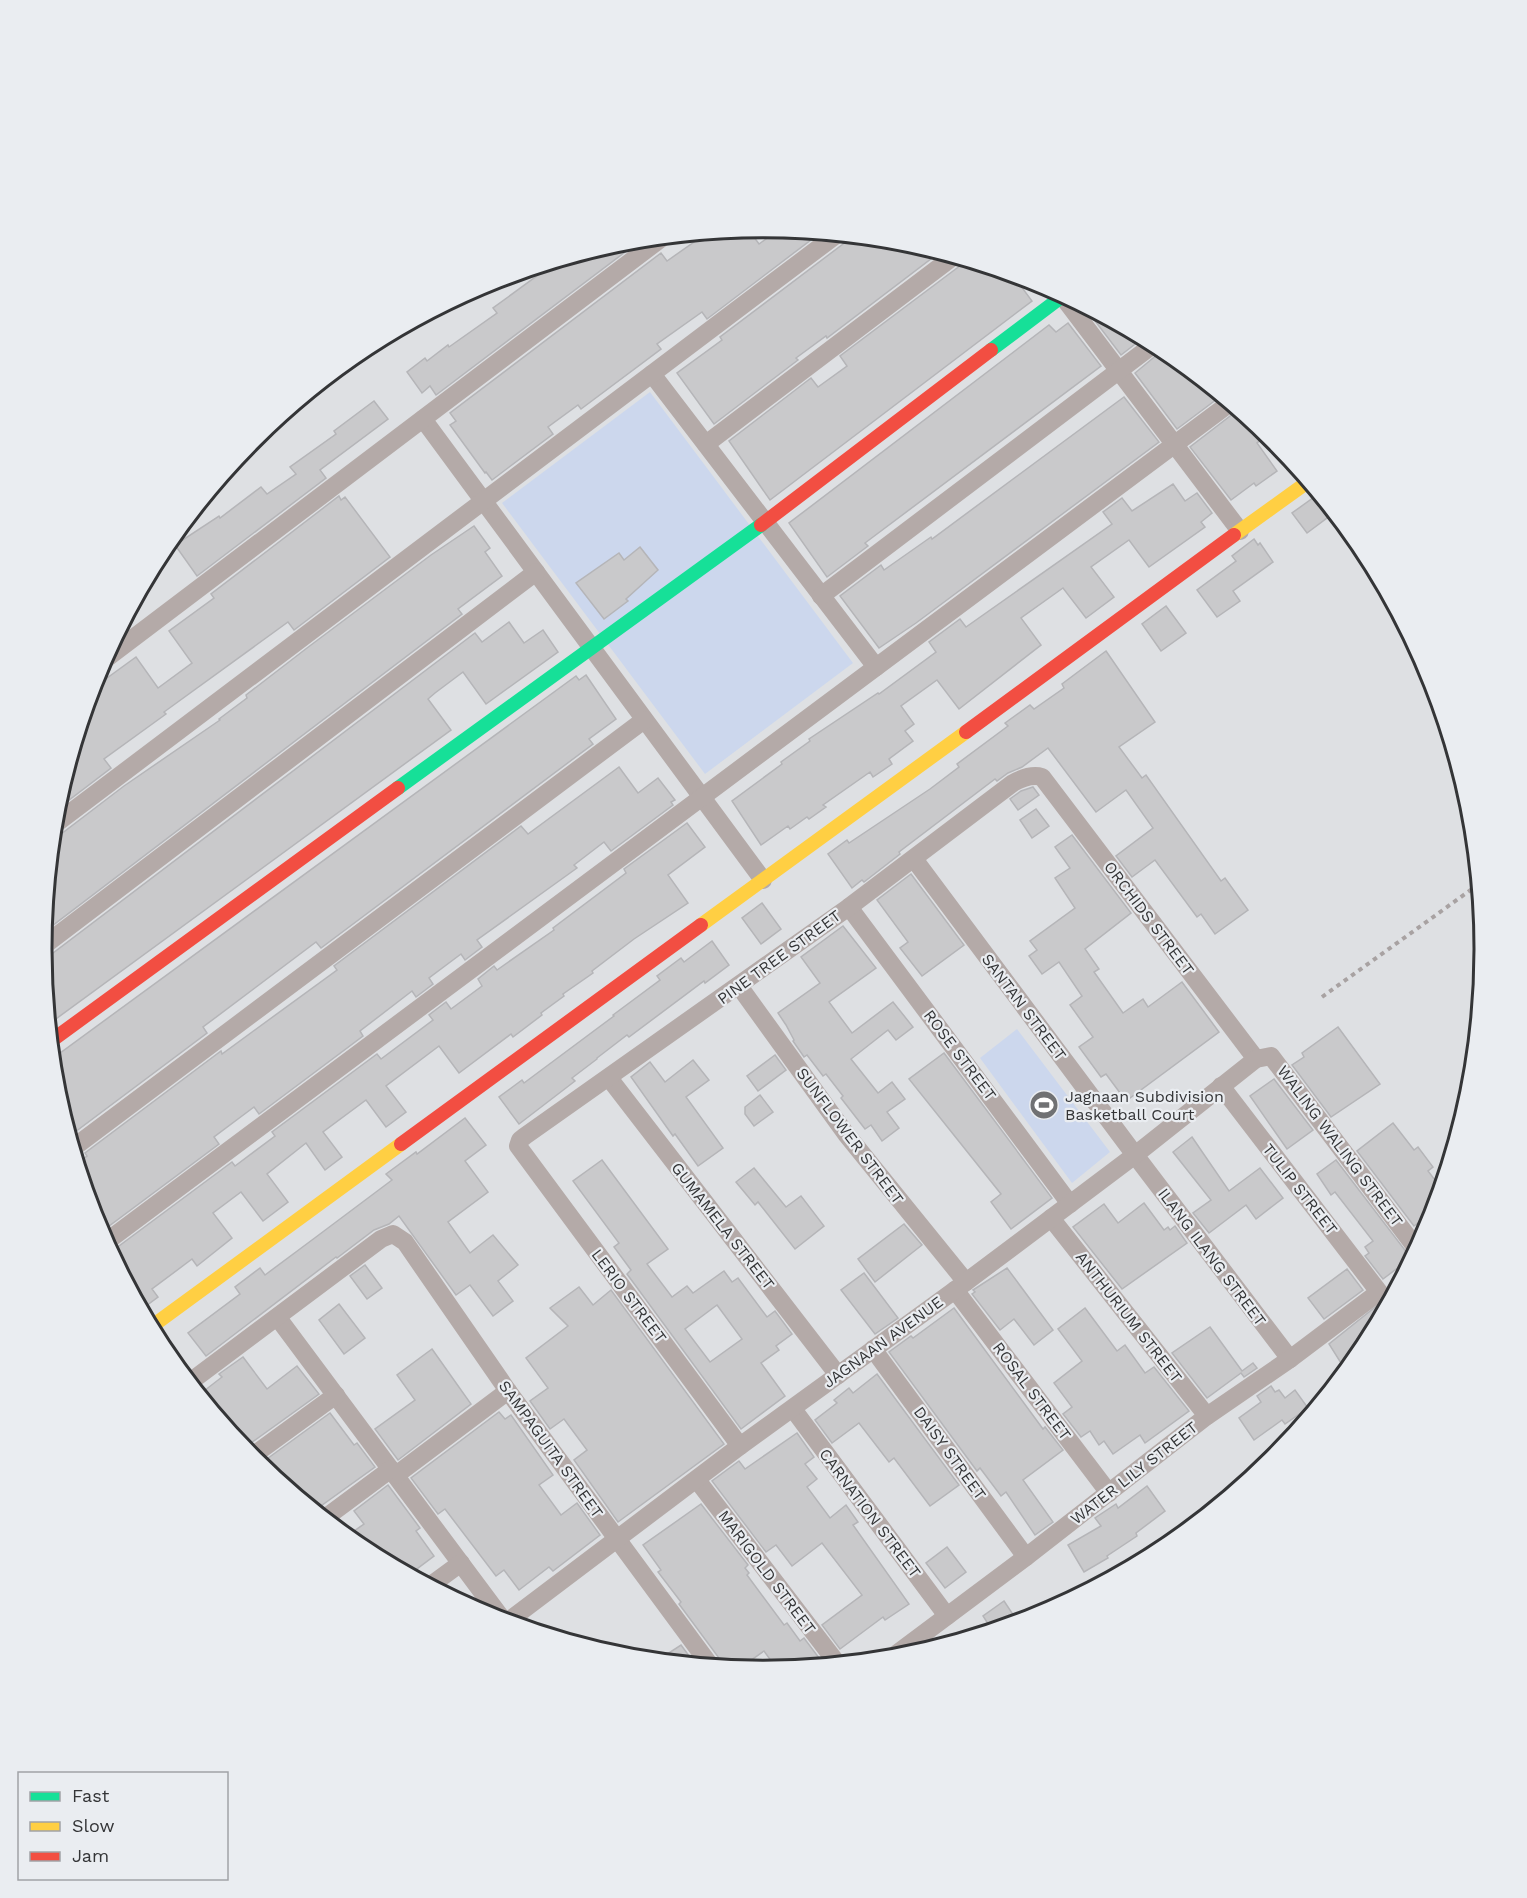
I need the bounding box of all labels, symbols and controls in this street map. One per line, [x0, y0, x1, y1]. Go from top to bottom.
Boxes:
street label: ORCHIDS STREET [1100, 857, 1198, 979]
street label: PINE TREE STREET [714, 906, 845, 1008]
street label: SANTAN STREET [978, 950, 1070, 1064]
street label: ROSE STREET [920, 1006, 1000, 1104]
street label: WALING WALING STREET [1273, 1062, 1407, 1230]
street label: SUNFLOWER STREET [792, 1064, 908, 1208]
place label: Jagnaan Subdivision Basketball Court [1065, 1087, 1224, 1124]
sports icon: Jagnaan Subdivision Basketball Court [1028, 1089, 1060, 1121]
street label: TULIP STREET [1259, 1140, 1342, 1239]
street label: GUMAMELA STREET [667, 1159, 779, 1294]
street label: ILANG ILANG STREET [1154, 1184, 1270, 1330]
street label: LERIO STREET [587, 1245, 671, 1347]
street label: ANTHURIUM STREET [1072, 1248, 1186, 1387]
street label: JAGNAAN AVENUE [819, 1292, 947, 1392]
street label: ROSAL STREET [989, 1338, 1075, 1444]
street label: SAMPAGUITA STREET [495, 1377, 607, 1522]
street label: DAISY STREET [910, 1403, 990, 1504]
street label: WATER LILY STREET [1067, 1417, 1202, 1528]
street label: CARNATION STREET [815, 1445, 925, 1582]
street label: MARIGOLD STREET [714, 1506, 820, 1638]
legend [18, 1772, 228, 1880]
text: Fast [72, 1785, 110, 1806]
text: Slow [72, 1815, 115, 1836]
text: Jam [72, 1845, 109, 1866]

